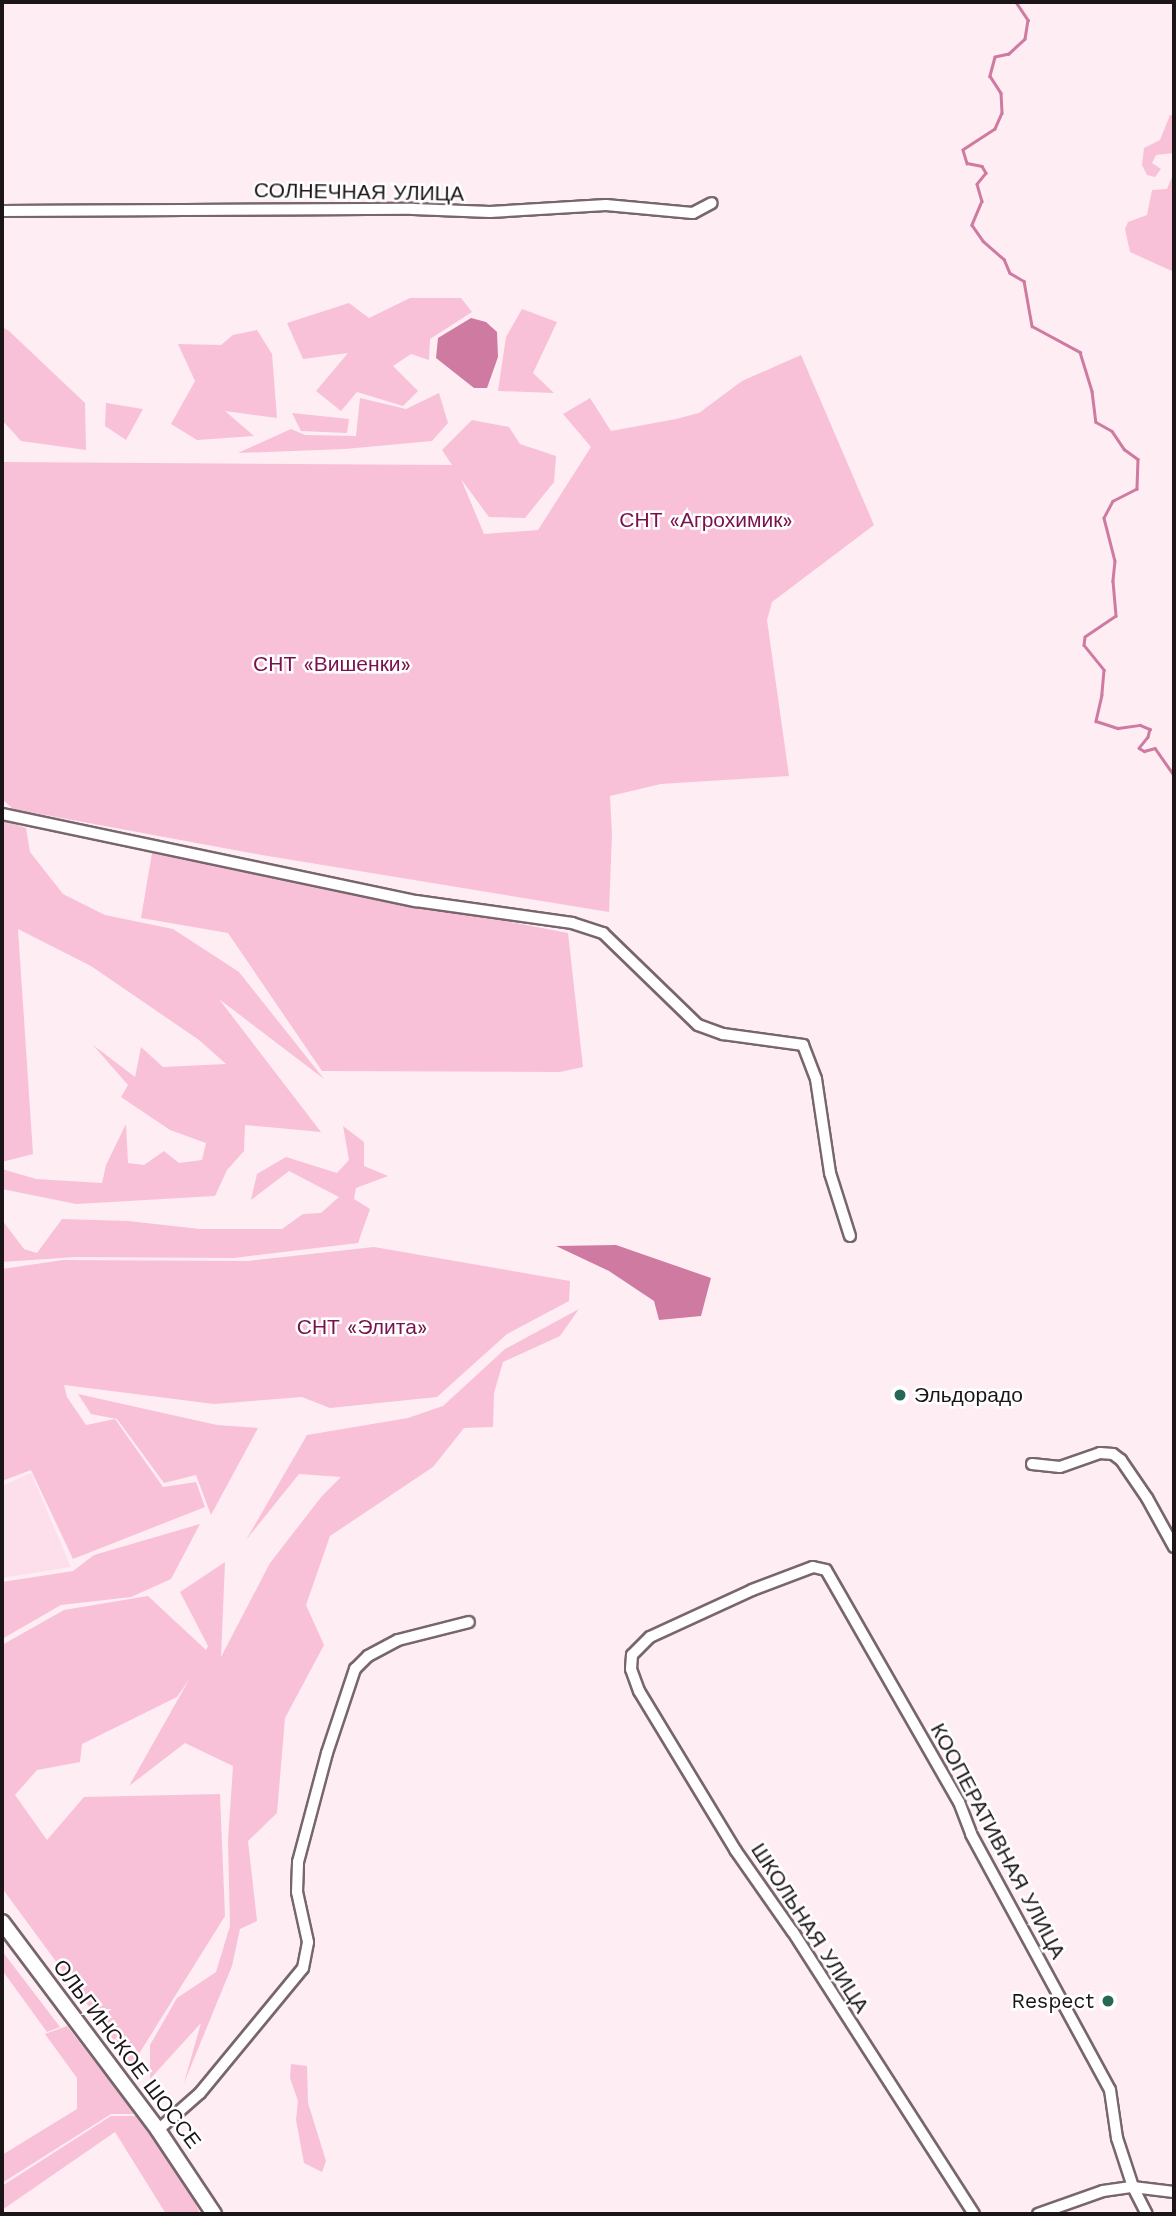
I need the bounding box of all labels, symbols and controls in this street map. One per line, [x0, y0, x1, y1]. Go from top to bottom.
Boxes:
street label: СОЛНЕЧНАЯ УЛИЦА [254, 178, 464, 206]
park label: СНТ «Агрохимик» [619, 507, 793, 533]
park label: СНТ «Вишенки» [253, 651, 411, 677]
park label: СНТ «Элита» [297, 1314, 427, 1340]
place label: Эльдорадо [914, 1382, 1023, 1408]
marker: Эльдорадо [892, 1387, 908, 1403]
street label: КООПЕРАТИВНАЯ УЛИЦА [925, 1719, 1071, 1963]
street label: ШКОЛЬНАЯ УЛИЦА [746, 1838, 874, 2018]
street label: ОЛЬГИНСКОЕ ШОССЕ [48, 1955, 206, 2153]
place label: Respect [1011, 1988, 1094, 2014]
marker: Respect [1100, 1993, 1116, 2009]

